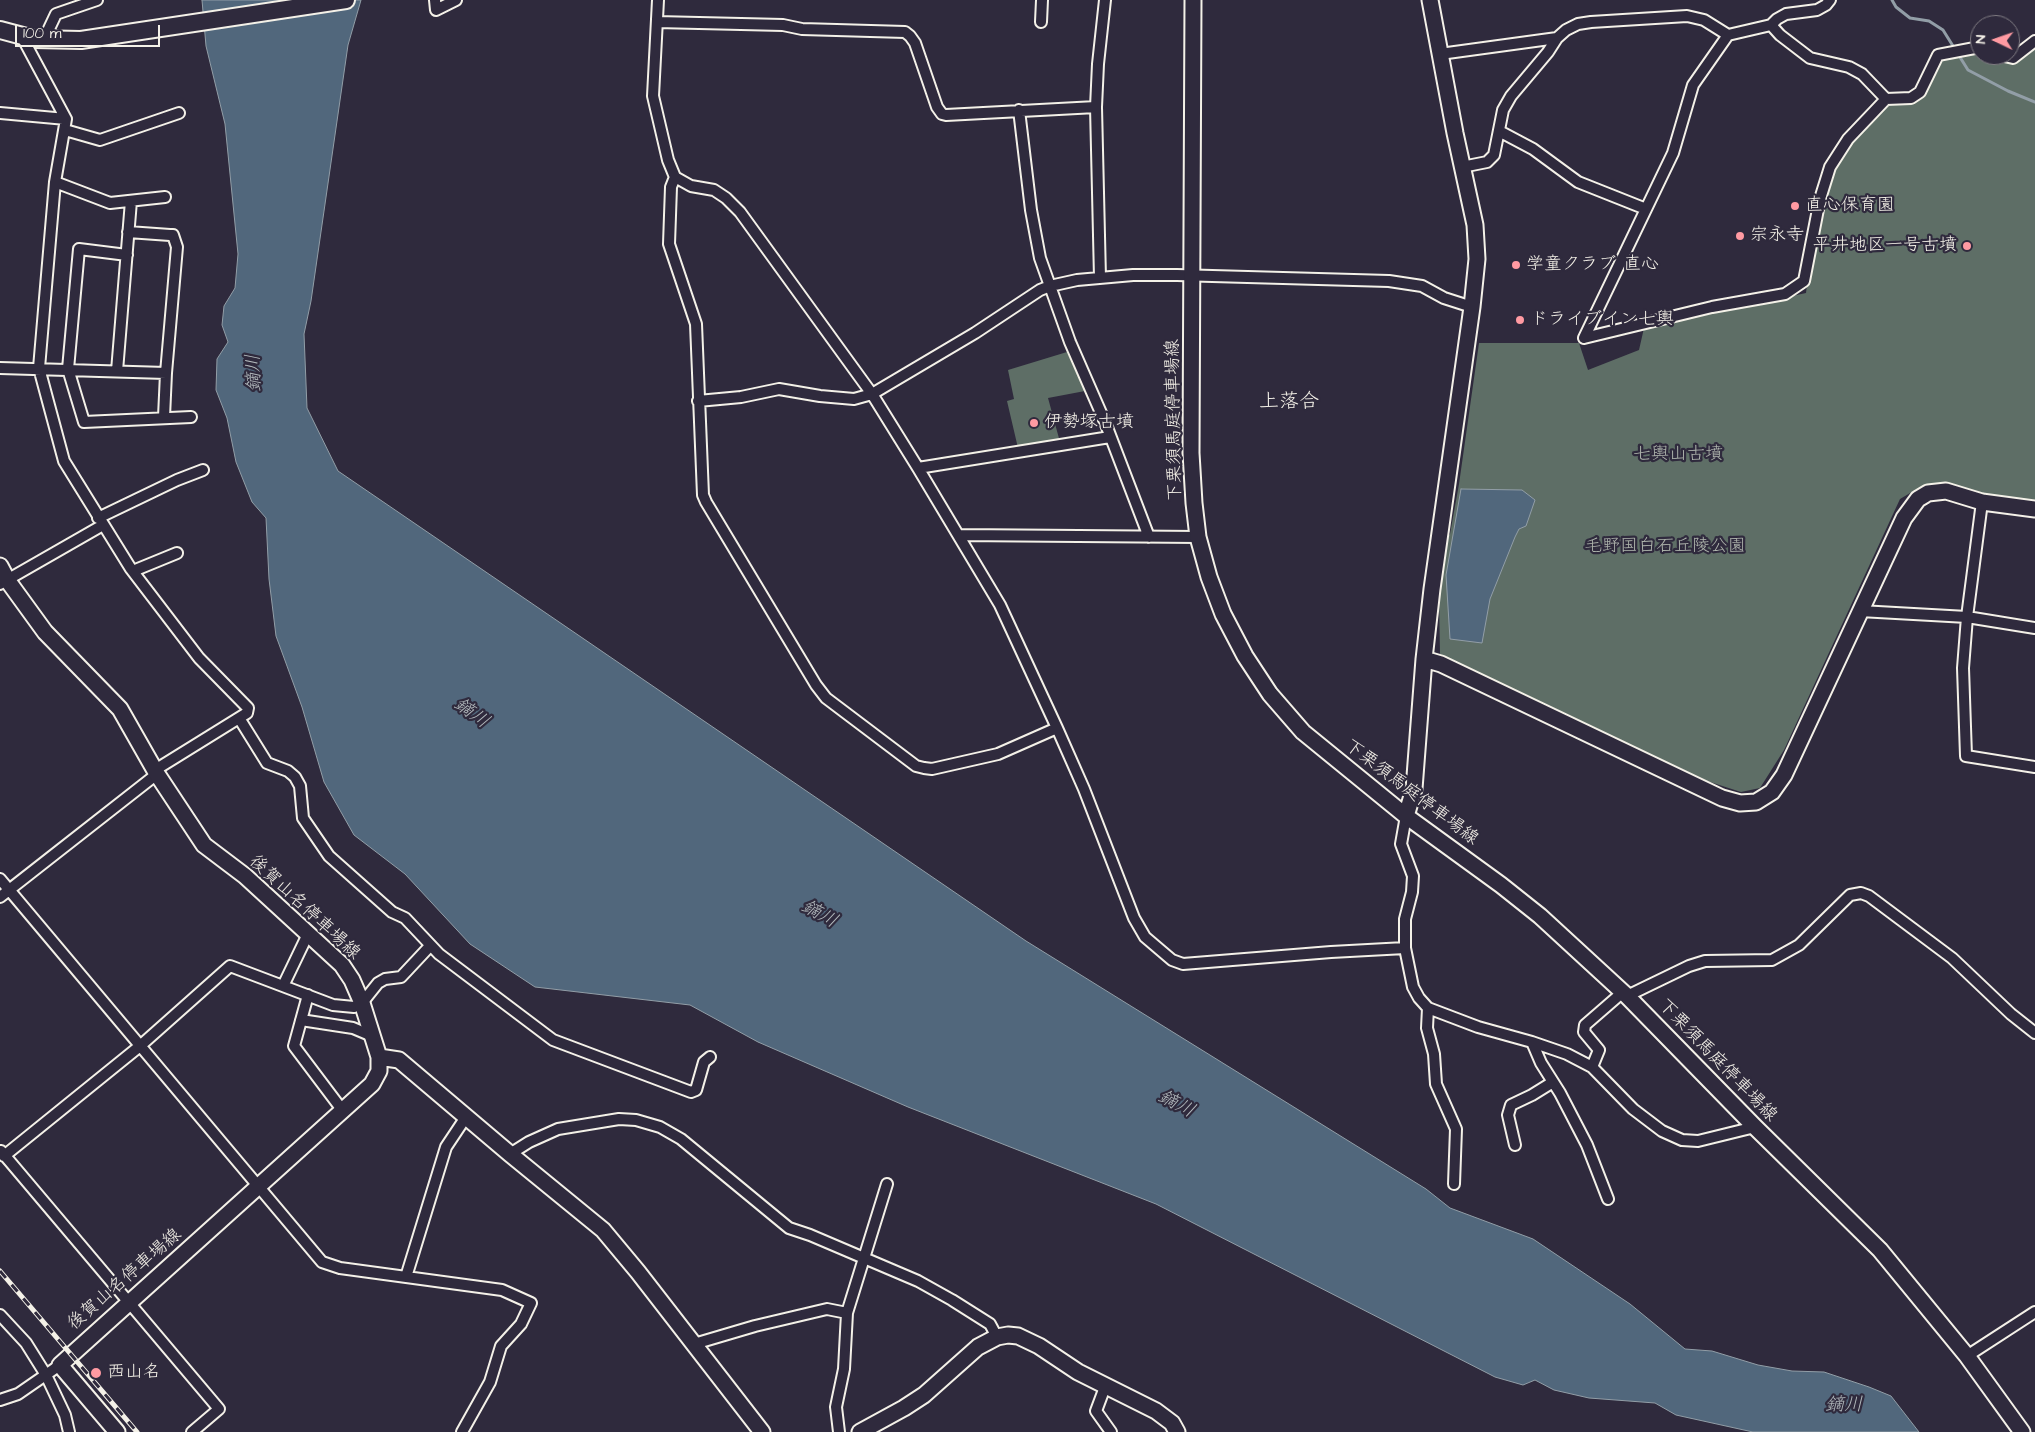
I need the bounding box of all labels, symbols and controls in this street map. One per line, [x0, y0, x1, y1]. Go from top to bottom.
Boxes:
scale bar [18, 15, 162, 47]
north arrow [1970, 15, 2020, 65]
text: 100 m [23, 23, 62, 44]
text: N [1971, 34, 1991, 44]
place label: 直心保育園 [1805, 195, 1895, 217]
marker: 直心保育園 [1789, 200, 1801, 212]
place label: 宗永寺 [1750, 225, 1804, 247]
marker: 宗永寺 [1734, 230, 1746, 242]
place label: 平井地区一号古墳 [1813, 235, 1957, 257]
marker: 平井地区一号古墳 [1961, 240, 1973, 252]
place label: 学童クラブ 直心 [1526, 254, 1659, 276]
marker: 学童クラブ 直心 [1510, 259, 1522, 271]
place label: ドライブイン七輿 [1530, 309, 1674, 331]
marker: ドライブイン七輿 [1514, 314, 1526, 326]
street label: 下栗須馬庭停車場線 [1163, 339, 1187, 501]
water label: 鏑川 [243, 354, 267, 392]
district label: 上落合 [1259, 391, 1319, 415]
place label: 伊勢塚古墳 [1044, 412, 1134, 434]
marker: 伊勢塚古墳 [1028, 417, 1040, 429]
park label: 七輿山古墳 [1633, 444, 1723, 466]
park label: 毛野国白石丘陵公園 [1584, 536, 1746, 558]
water label: 鏑川 [449, 694, 493, 734]
street label: 下栗須馬庭停車場線 [1340, 736, 1482, 850]
street label: 後賀山名停車場線 [244, 851, 364, 965]
water label: 鏑川 [797, 896, 841, 934]
street label: 下栗須馬庭停車場線 [1653, 995, 1781, 1127]
water label: 鏑川 [1154, 1086, 1198, 1124]
street label: 後賀山名停車場線 [64, 1225, 186, 1335]
place label: 西山名 [107, 1362, 161, 1384]
marker: 西山名 [89, 1366, 103, 1380]
water label: 鏑川 [1825, 1395, 1863, 1417]

